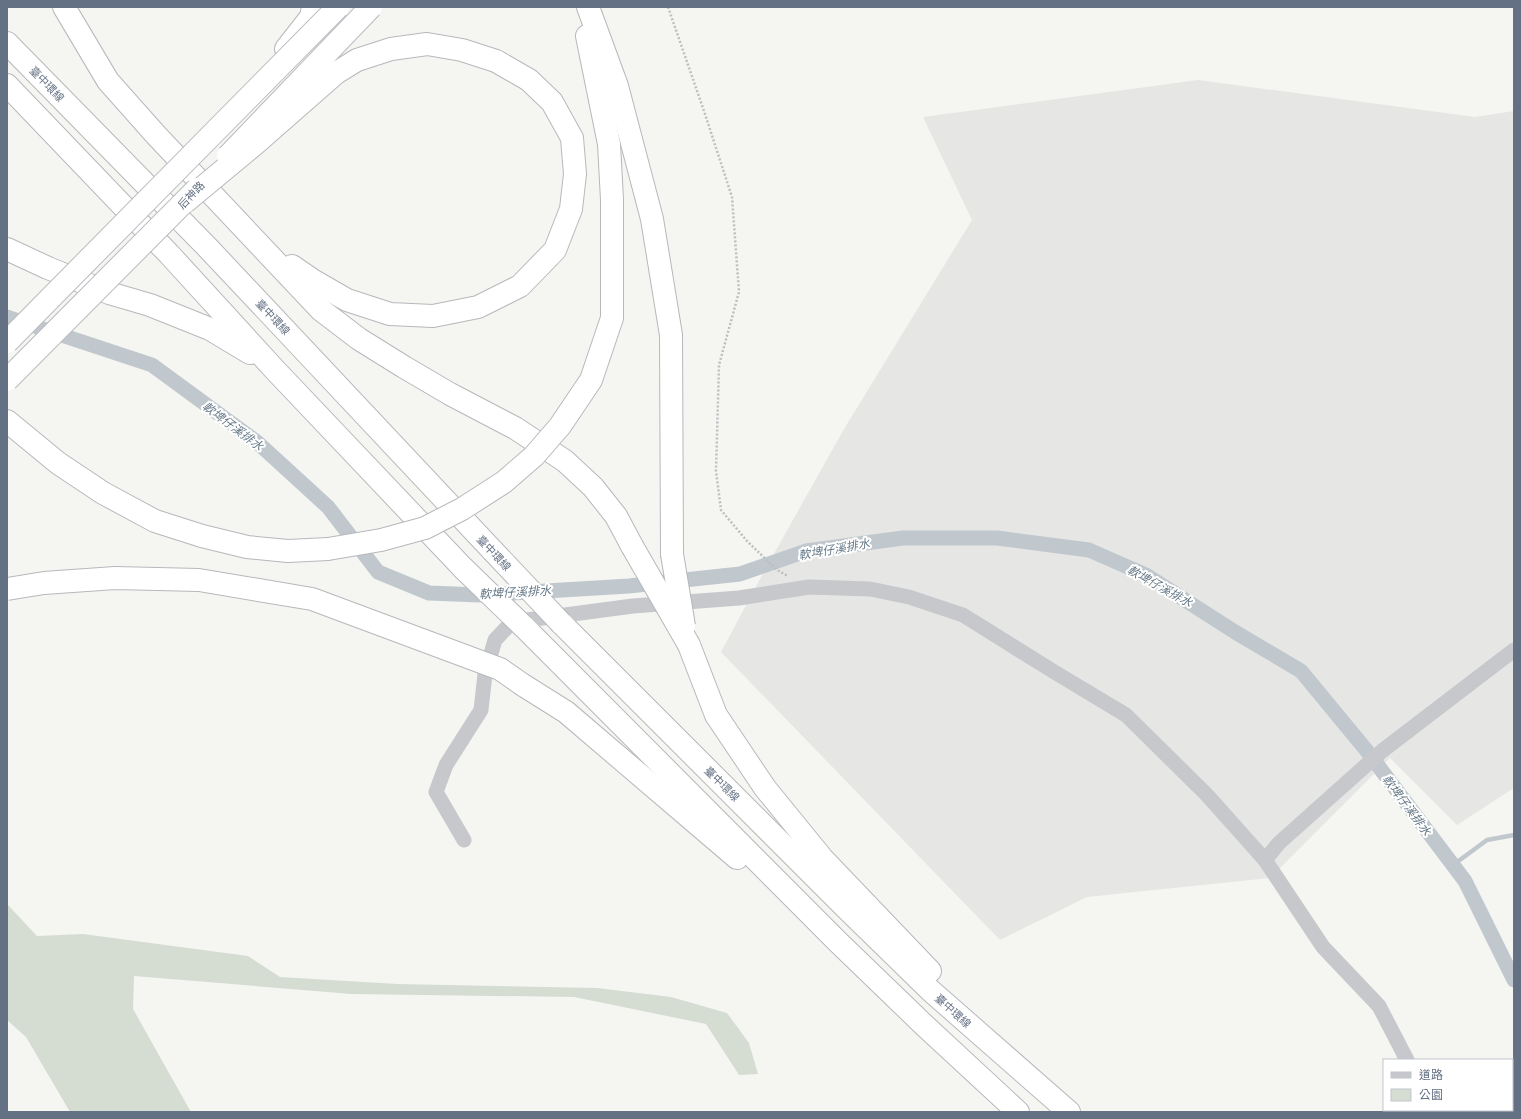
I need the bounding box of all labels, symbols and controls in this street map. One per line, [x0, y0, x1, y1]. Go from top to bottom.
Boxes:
street label: 臺中環線 [27, 64, 67, 104]
street label: 后神路 [175, 179, 207, 211]
street label: 臺中環線 [254, 297, 292, 337]
water label: 軟埤仔溪排水 [200, 399, 266, 453]
street label: 臺中環線 [475, 533, 513, 573]
water label: 軟埤仔溪排水 [797, 536, 872, 562]
water label: 軟埤仔溪排水 [1125, 563, 1196, 610]
water label: 軟埤仔溪排水 [479, 584, 552, 600]
street label: 臺中環線 [702, 764, 742, 804]
water label: 軟埤仔溪排水 [1380, 772, 1434, 838]
street label: 臺中環線 [933, 992, 973, 1030]
legend [1383, 1059, 1513, 1111]
text: 道路 [1419, 1068, 1443, 1081]
text: 公園 [1419, 1088, 1443, 1101]

